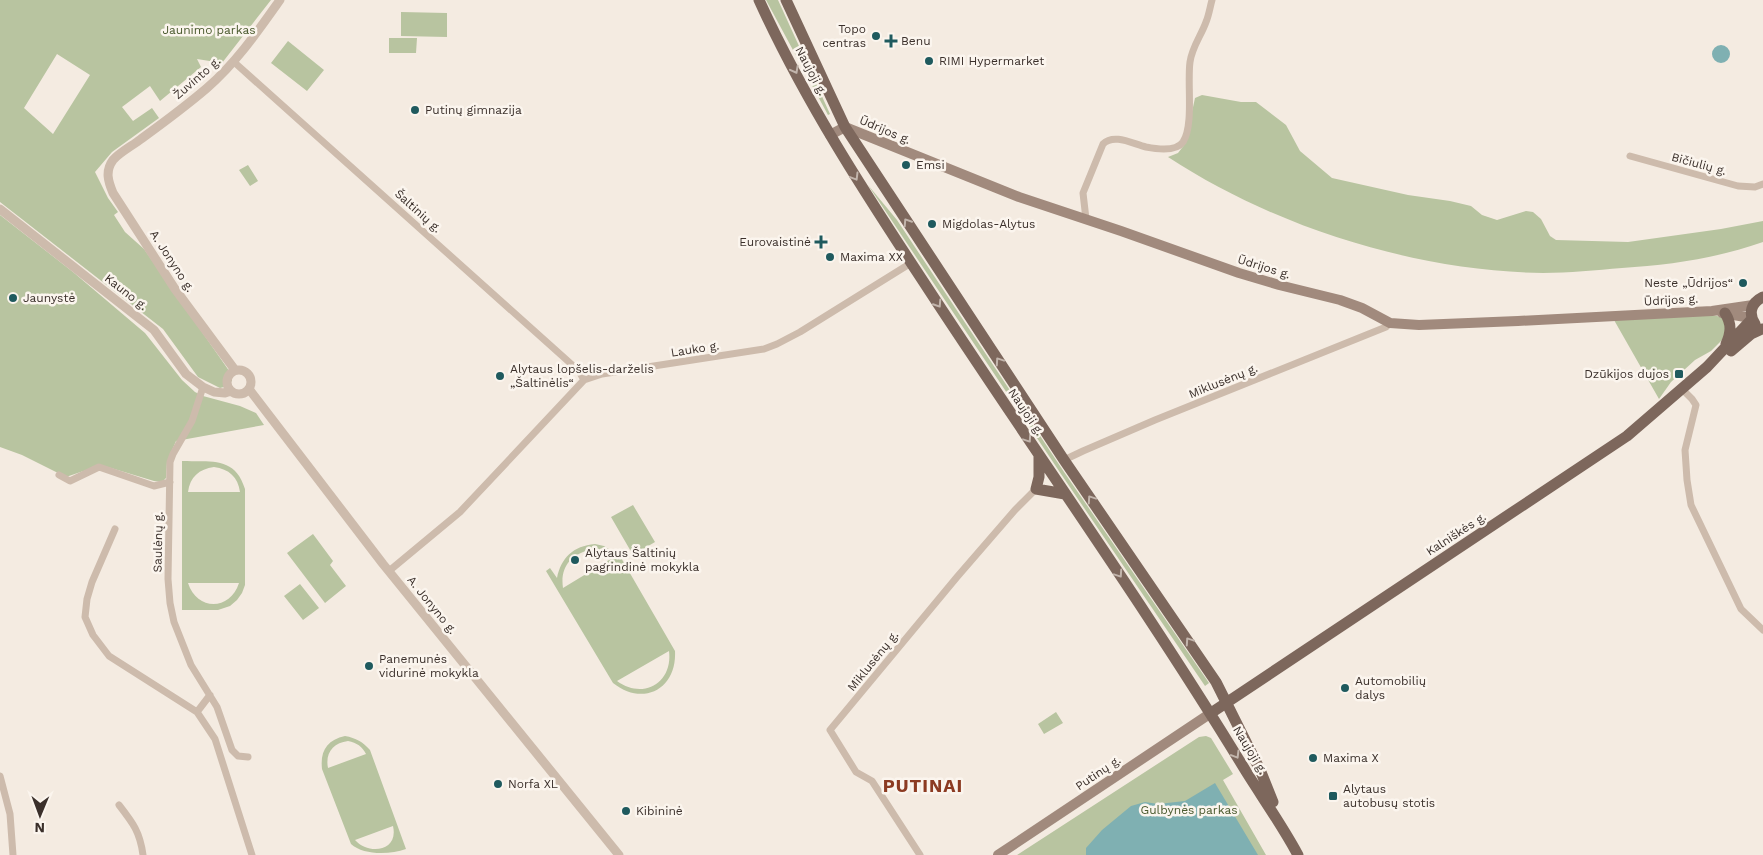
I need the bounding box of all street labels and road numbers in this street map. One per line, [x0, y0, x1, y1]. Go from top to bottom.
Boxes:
street label: Naujoji g. [792, 44, 830, 98]
street label: Žuvinto g. [171, 54, 223, 102]
street label: Ūdrijos g. [857, 113, 913, 147]
street label: Bičiulių g. [1670, 150, 1728, 178]
street label: Šaltinių g. [392, 186, 444, 236]
street label: A. Jonyno g. [147, 228, 197, 294]
street label: Ūdrijos g. [1236, 252, 1292, 282]
street label: Kauno g. [102, 271, 150, 313]
street label: Ūdrijos g. [1643, 292, 1699, 308]
street label: Lauko g. [670, 338, 720, 360]
street label: Miklusėnų g. [1186, 361, 1260, 401]
street label: Naujoji g. [1005, 386, 1047, 438]
street label: Kalniškės g. [1423, 509, 1489, 559]
street label: Saulėnų g. [150, 511, 166, 573]
street label: A. Jonyno g. [404, 573, 460, 637]
street label: Miklusėnų g. [845, 628, 901, 694]
street label: Naujoji g. [1230, 724, 1270, 776]
street label: Putinų g. [1073, 753, 1123, 793]

